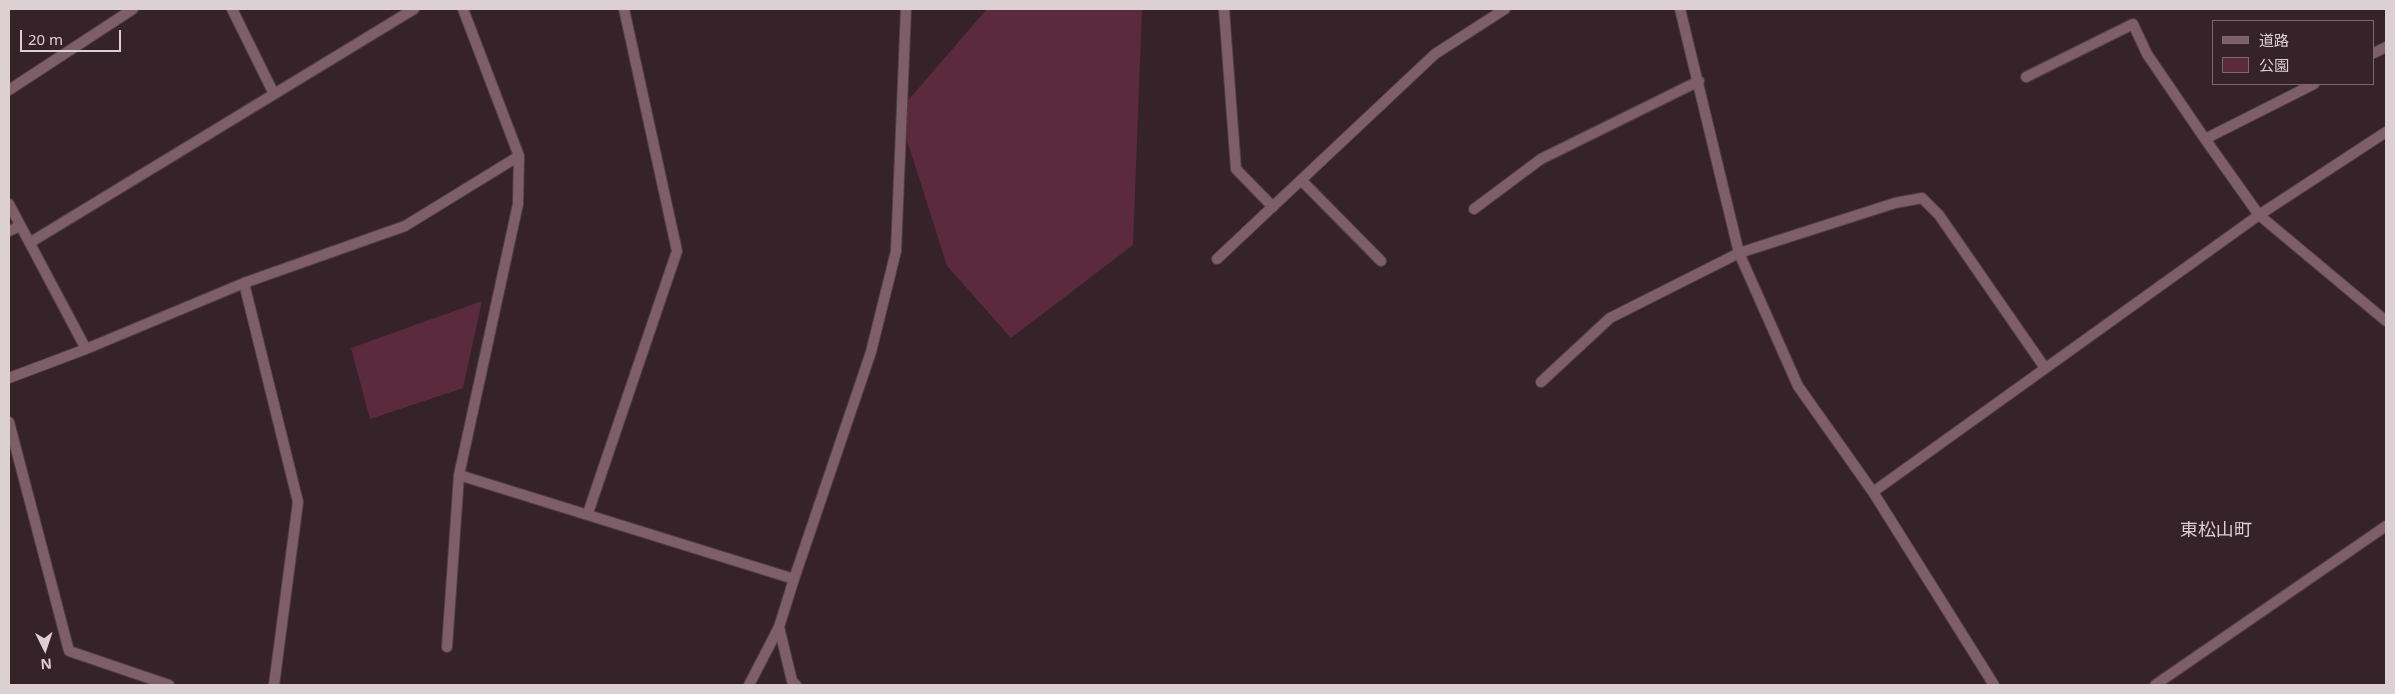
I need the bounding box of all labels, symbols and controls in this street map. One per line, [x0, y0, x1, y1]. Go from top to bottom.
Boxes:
scale bar [22, 20, 124, 52]
legend [2212, 20, 2375, 85]
text: 20 m [28, 29, 63, 49]
text: 道路 [2259, 30, 2289, 50]
text: 公園 [2259, 55, 2289, 75]
district label: 東松山町 [2180, 520, 2252, 542]
north arrow [20, 624, 70, 674]
text: N [40, 655, 52, 674]

